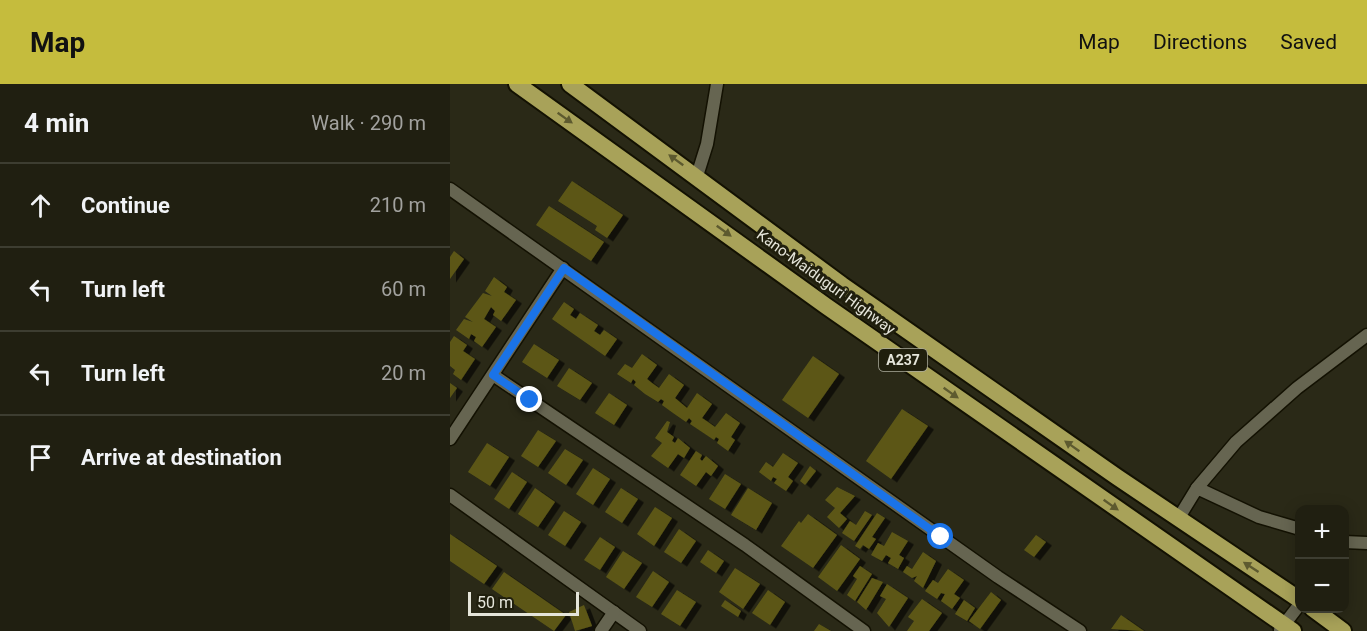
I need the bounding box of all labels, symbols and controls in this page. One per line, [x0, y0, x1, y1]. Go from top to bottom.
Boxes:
text: Map [30, 26, 85, 59]
text: Map [1078, 30, 1120, 54]
text: Directions [1153, 30, 1247, 54]
text: Saved [1280, 30, 1337, 54]
text: 4 min [24, 108, 89, 138]
text: Walk · 290 m [311, 111, 426, 135]
one-way arrow [557, 112, 573, 123]
one-way arrow [668, 154, 684, 166]
icon: ahead [24, 189, 57, 222]
text: Continue [81, 193, 170, 218]
text: 210 m [370, 193, 426, 217]
one-way arrow [715, 225, 731, 237]
street label: Kano-Maiduguri Highway [753, 226, 899, 338]
icon: left [24, 273, 57, 306]
text: Turn left [81, 277, 165, 302]
text: 60 m [381, 277, 426, 301]
road number: A237 [879, 349, 927, 371]
icon: left [24, 357, 57, 390]
text: Turn left [81, 361, 165, 386]
text: 20 m [381, 361, 426, 385]
route end [516, 386, 542, 412]
one-way arrow [943, 387, 959, 398]
one-way arrow [1065, 440, 1081, 452]
icon: arrive [24, 441, 57, 474]
text: Arrive at destination [81, 445, 282, 470]
one-way arrow [1102, 499, 1118, 511]
map controls [1295, 505, 1349, 613]
button: + [1295, 505, 1349, 559]
route start [927, 523, 953, 549]
button: − [1295, 559, 1349, 613]
one-way arrow [1244, 561, 1260, 573]
scale bar [468, 589, 579, 616]
text: 50 m [477, 593, 513, 612]

